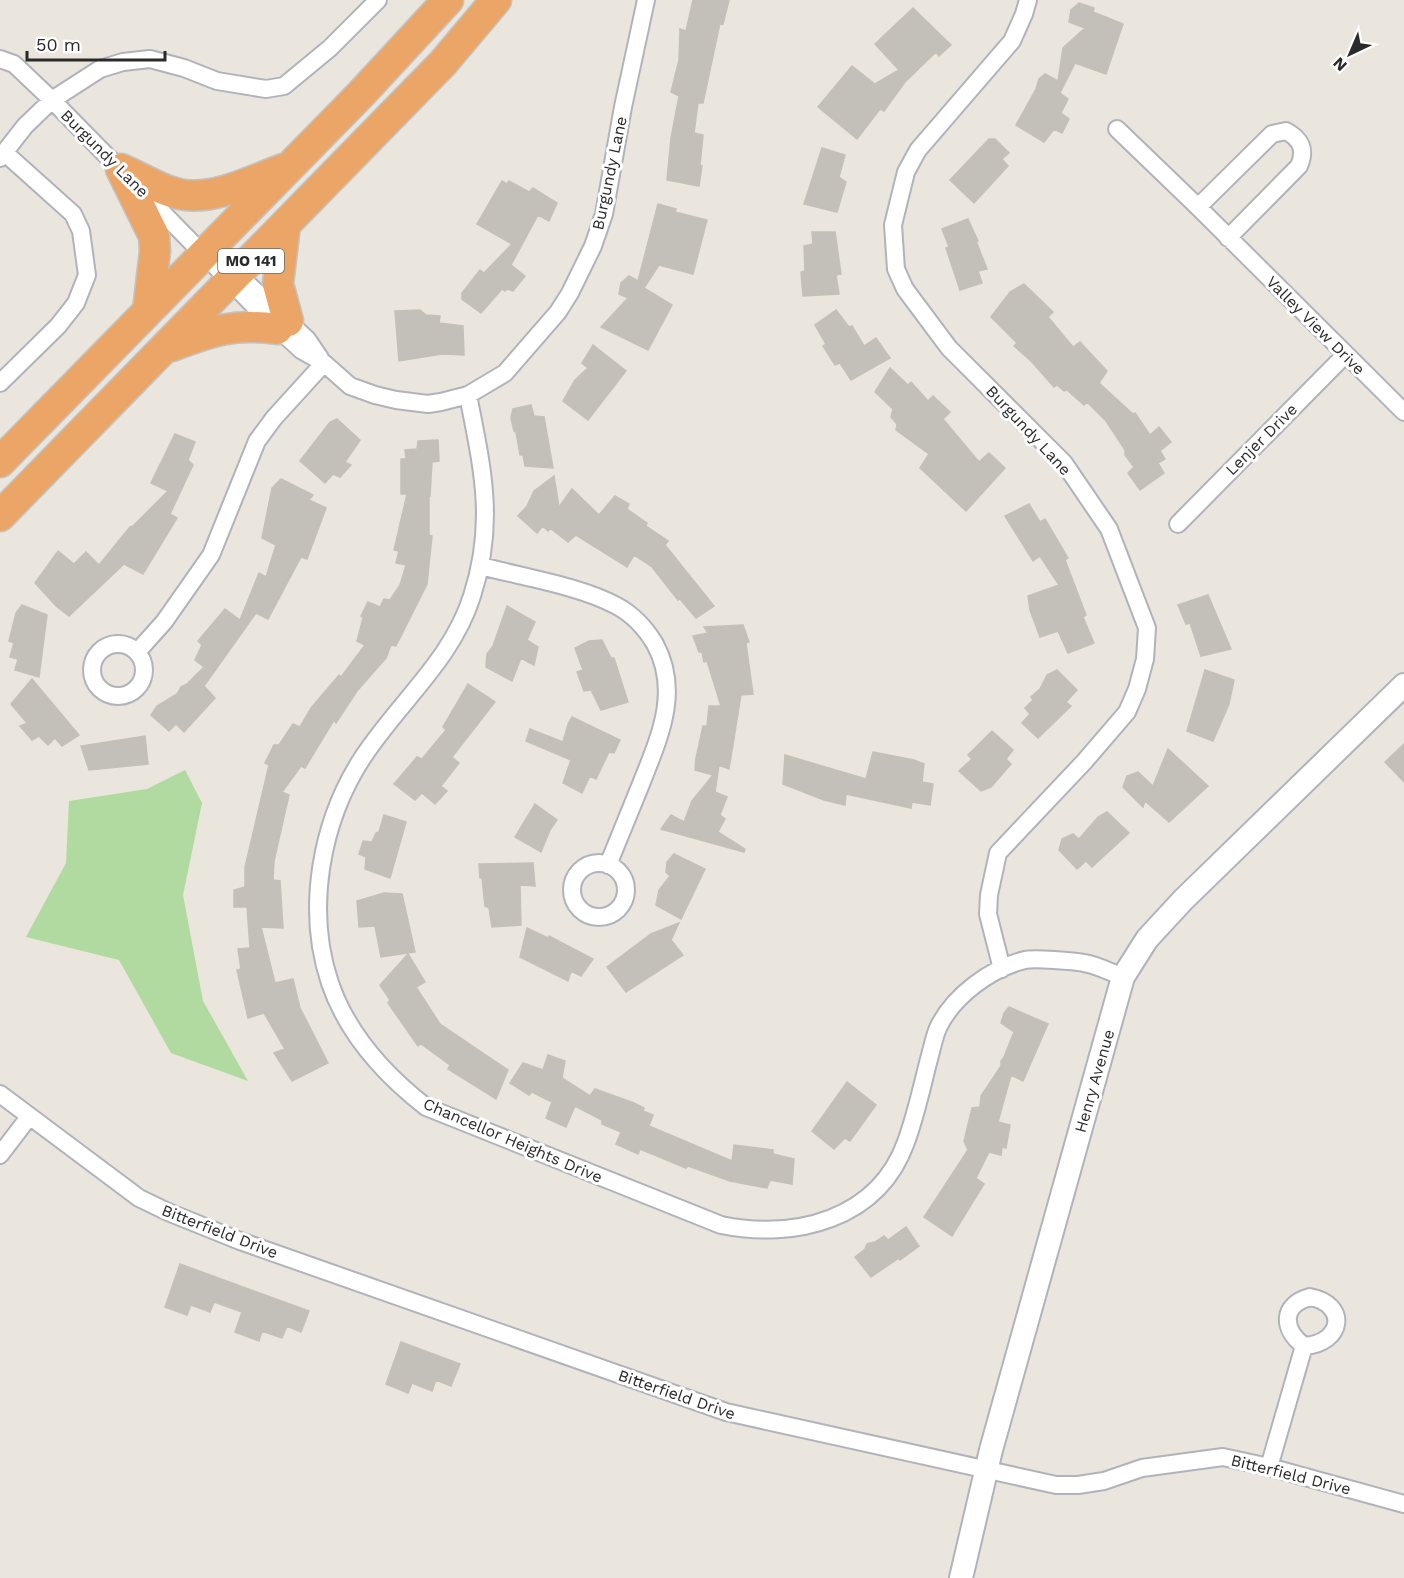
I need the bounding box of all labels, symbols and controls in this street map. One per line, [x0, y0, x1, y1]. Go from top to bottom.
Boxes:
scale bar [27, 24, 165, 62]
north arrow [1320, 24, 1380, 84]
text: 50 m [36, 34, 81, 55]
text: N [1329, 53, 1351, 75]
street label: Burgundy Lane [57, 106, 152, 201]
street label: Burgundy Lane [588, 114, 631, 232]
road number: MO 141 [218, 249, 284, 273]
street label: Valley View Drive [1262, 272, 1369, 379]
street label: Burgundy Lane [982, 382, 1075, 479]
street label: Lenjer Drive [1222, 400, 1301, 479]
street label: Henry Avenue [1071, 1027, 1118, 1135]
street label: Chancellor Heights Drive [420, 1094, 605, 1187]
street label: Bitterfield Drive [159, 1201, 281, 1262]
street label: Bitterfield Drive [616, 1365, 738, 1423]
street label: Bitterfield Drive [1229, 1450, 1353, 1499]

